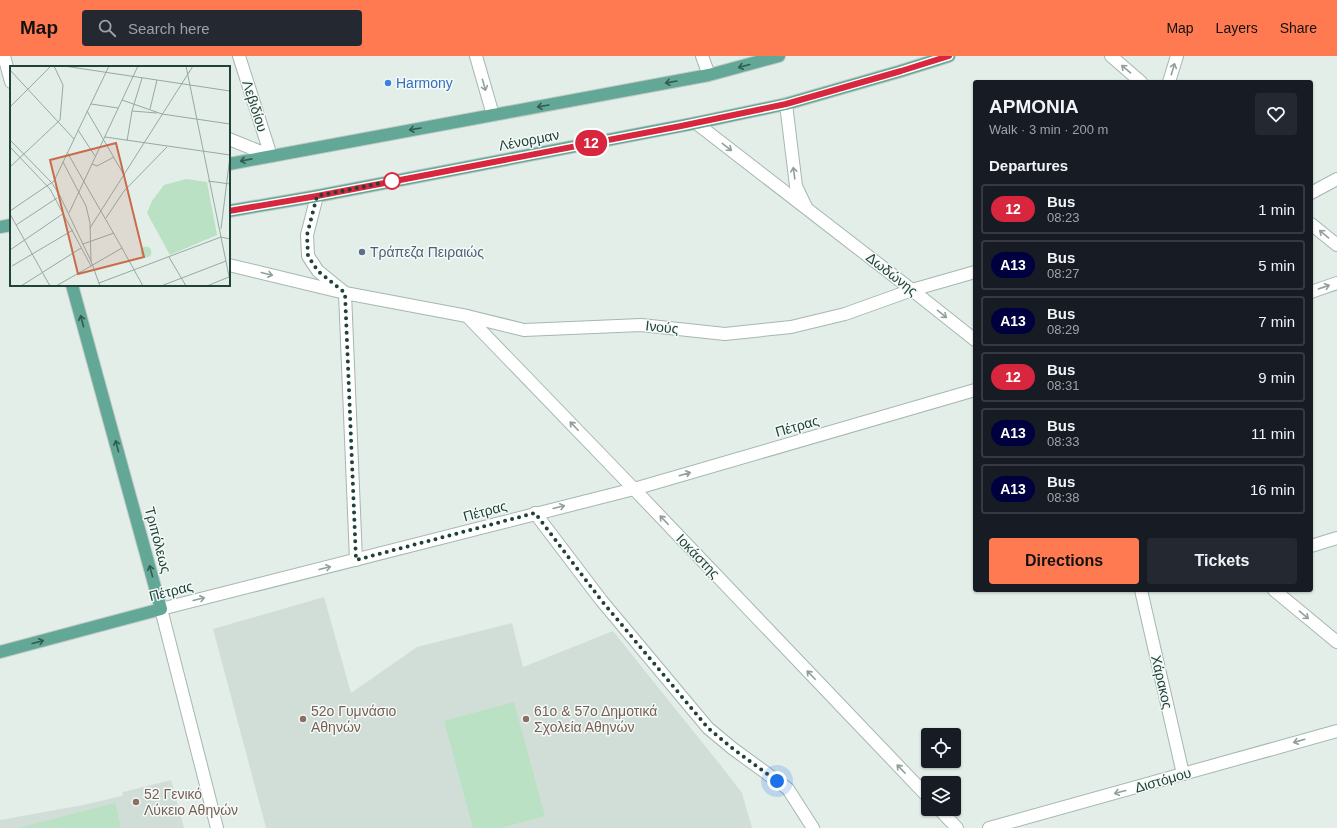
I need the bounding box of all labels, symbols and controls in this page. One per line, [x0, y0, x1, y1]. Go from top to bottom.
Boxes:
search box [82, 10, 362, 46]
text: Map [20, 17, 58, 38]
icon: search [96, 17, 118, 39]
text: Search here [128, 20, 210, 37]
text: Map [1166, 20, 1194, 36]
text: Layers [1216, 20, 1258, 36]
text: Share [1280, 20, 1317, 36]
one-way arrow [738, 62, 751, 70]
one-way arrow [1170, 63, 1177, 76]
one-way arrow [1120, 65, 1131, 74]
inset map [10, 66, 230, 286]
place label: Harmony [396, 75, 453, 91]
street label: Λεβιδίου [239, 78, 271, 134]
marker: Harmony [383, 78, 393, 88]
one-way arrow [665, 78, 678, 86]
one-way arrow [481, 79, 488, 92]
button: heart [1255, 93, 1297, 135]
text: ΑΡΜΟΝΙΑ [989, 96, 1079, 117]
one-way arrow [537, 102, 550, 110]
text: Walk · 3 min · 200 m [989, 122, 1108, 137]
one-way arrow [409, 125, 422, 133]
street label: Λένορμαν [497, 126, 561, 154]
line badge: 12 [573, 130, 609, 156]
text: 12 [583, 135, 599, 151]
one-way arrow [721, 143, 732, 152]
one-way arrow [240, 157, 253, 165]
text: Departures [989, 157, 1068, 174]
one-way arrow [790, 167, 798, 180]
unlabelled marker [383, 172, 401, 190]
text: Bus [1047, 193, 1075, 210]
text: 12 [1005, 201, 1021, 217]
text: 1 min [1258, 201, 1295, 218]
text: 08:23 [1047, 210, 1080, 225]
one-way arrow [1319, 230, 1329, 239]
place label: Τράπεζα Πειραιώς [370, 244, 484, 260]
marker: Τράπεζα Πειραιώς [357, 247, 367, 257]
street label: Δωδώνης [863, 249, 921, 299]
text: Bus [1047, 249, 1075, 266]
text: A13 [1000, 257, 1026, 273]
text: 5 min [1258, 257, 1295, 274]
text: 08:27 [1047, 266, 1080, 281]
one-way arrow [260, 271, 273, 278]
one-way arrow [1318, 283, 1330, 291]
text: Bus [1047, 305, 1075, 322]
one-way arrow [937, 310, 948, 318]
text: Α13 [1000, 313, 1026, 329]
text: 7 min [1258, 313, 1295, 330]
one-way arrow [78, 314, 86, 327]
street label: Ινούς [645, 317, 680, 337]
text: 08:29 [1047, 322, 1080, 337]
text: Bus [1047, 361, 1075, 378]
text: 12 [1005, 369, 1021, 385]
text: 9 min [1258, 369, 1295, 386]
text: 08:31 [1047, 378, 1080, 393]
street label: Πέτρας [773, 412, 821, 440]
text: Bus [1047, 417, 1075, 434]
one-way arrow [569, 421, 579, 431]
text: A13 [1000, 425, 1026, 441]
text: 11 min [1251, 425, 1295, 442]
text: 08:33 [1047, 434, 1080, 449]
one-way arrow [113, 440, 120, 453]
one-way arrow [678, 470, 691, 477]
text: Bus [1047, 473, 1075, 490]
text: Α13 [1000, 481, 1026, 497]
text: 16 min [1250, 481, 1295, 498]
text: 08:38 [1047, 490, 1080, 505]
street label: Πέτρας [461, 497, 509, 525]
one-way arrow [553, 503, 566, 511]
street label: Τριπόλεως [142, 505, 175, 575]
one-way arrow [659, 515, 669, 525]
street label: Ιοκάστης [673, 531, 723, 582]
button: Directions [989, 538, 1139, 584]
button: Tickets [1147, 538, 1297, 584]
one-way arrow [318, 563, 331, 571]
one-way arrow [147, 565, 154, 578]
street label: Πέτρας [147, 578, 195, 604]
one-way arrow [192, 595, 205, 603]
one-way arrow [1299, 611, 1310, 620]
one-way arrow [31, 638, 44, 645]
street label: Χάρακος [1148, 653, 1176, 711]
one-way arrow [807, 670, 816, 680]
place label: 52ο Γυμνάσιο Αθηνών [311, 703, 397, 735]
place label: 61ο & 57ο Δημοτικά Σχολεία Αθηνών [534, 703, 657, 735]
marker: 52ο Γυμνάσιο Αθηνών [298, 714, 308, 724]
marker: 61ο & 57ο Δημοτικά Σχολεία Αθηνών [521, 714, 531, 724]
map controls [921, 728, 961, 816]
button: locate [921, 728, 961, 768]
one-way arrow [1293, 738, 1306, 746]
one-way arrow [896, 764, 906, 774]
street label: Διστόμου [1133, 764, 1193, 796]
your location [767, 771, 787, 791]
button: layers [921, 776, 961, 816]
place label: 52 Γενικό Λύκειο Αθηνών [144, 786, 238, 818]
one-way arrow [1114, 788, 1127, 796]
marker: 52 Γενικό Λύκειο Αθηνών [131, 797, 141, 807]

